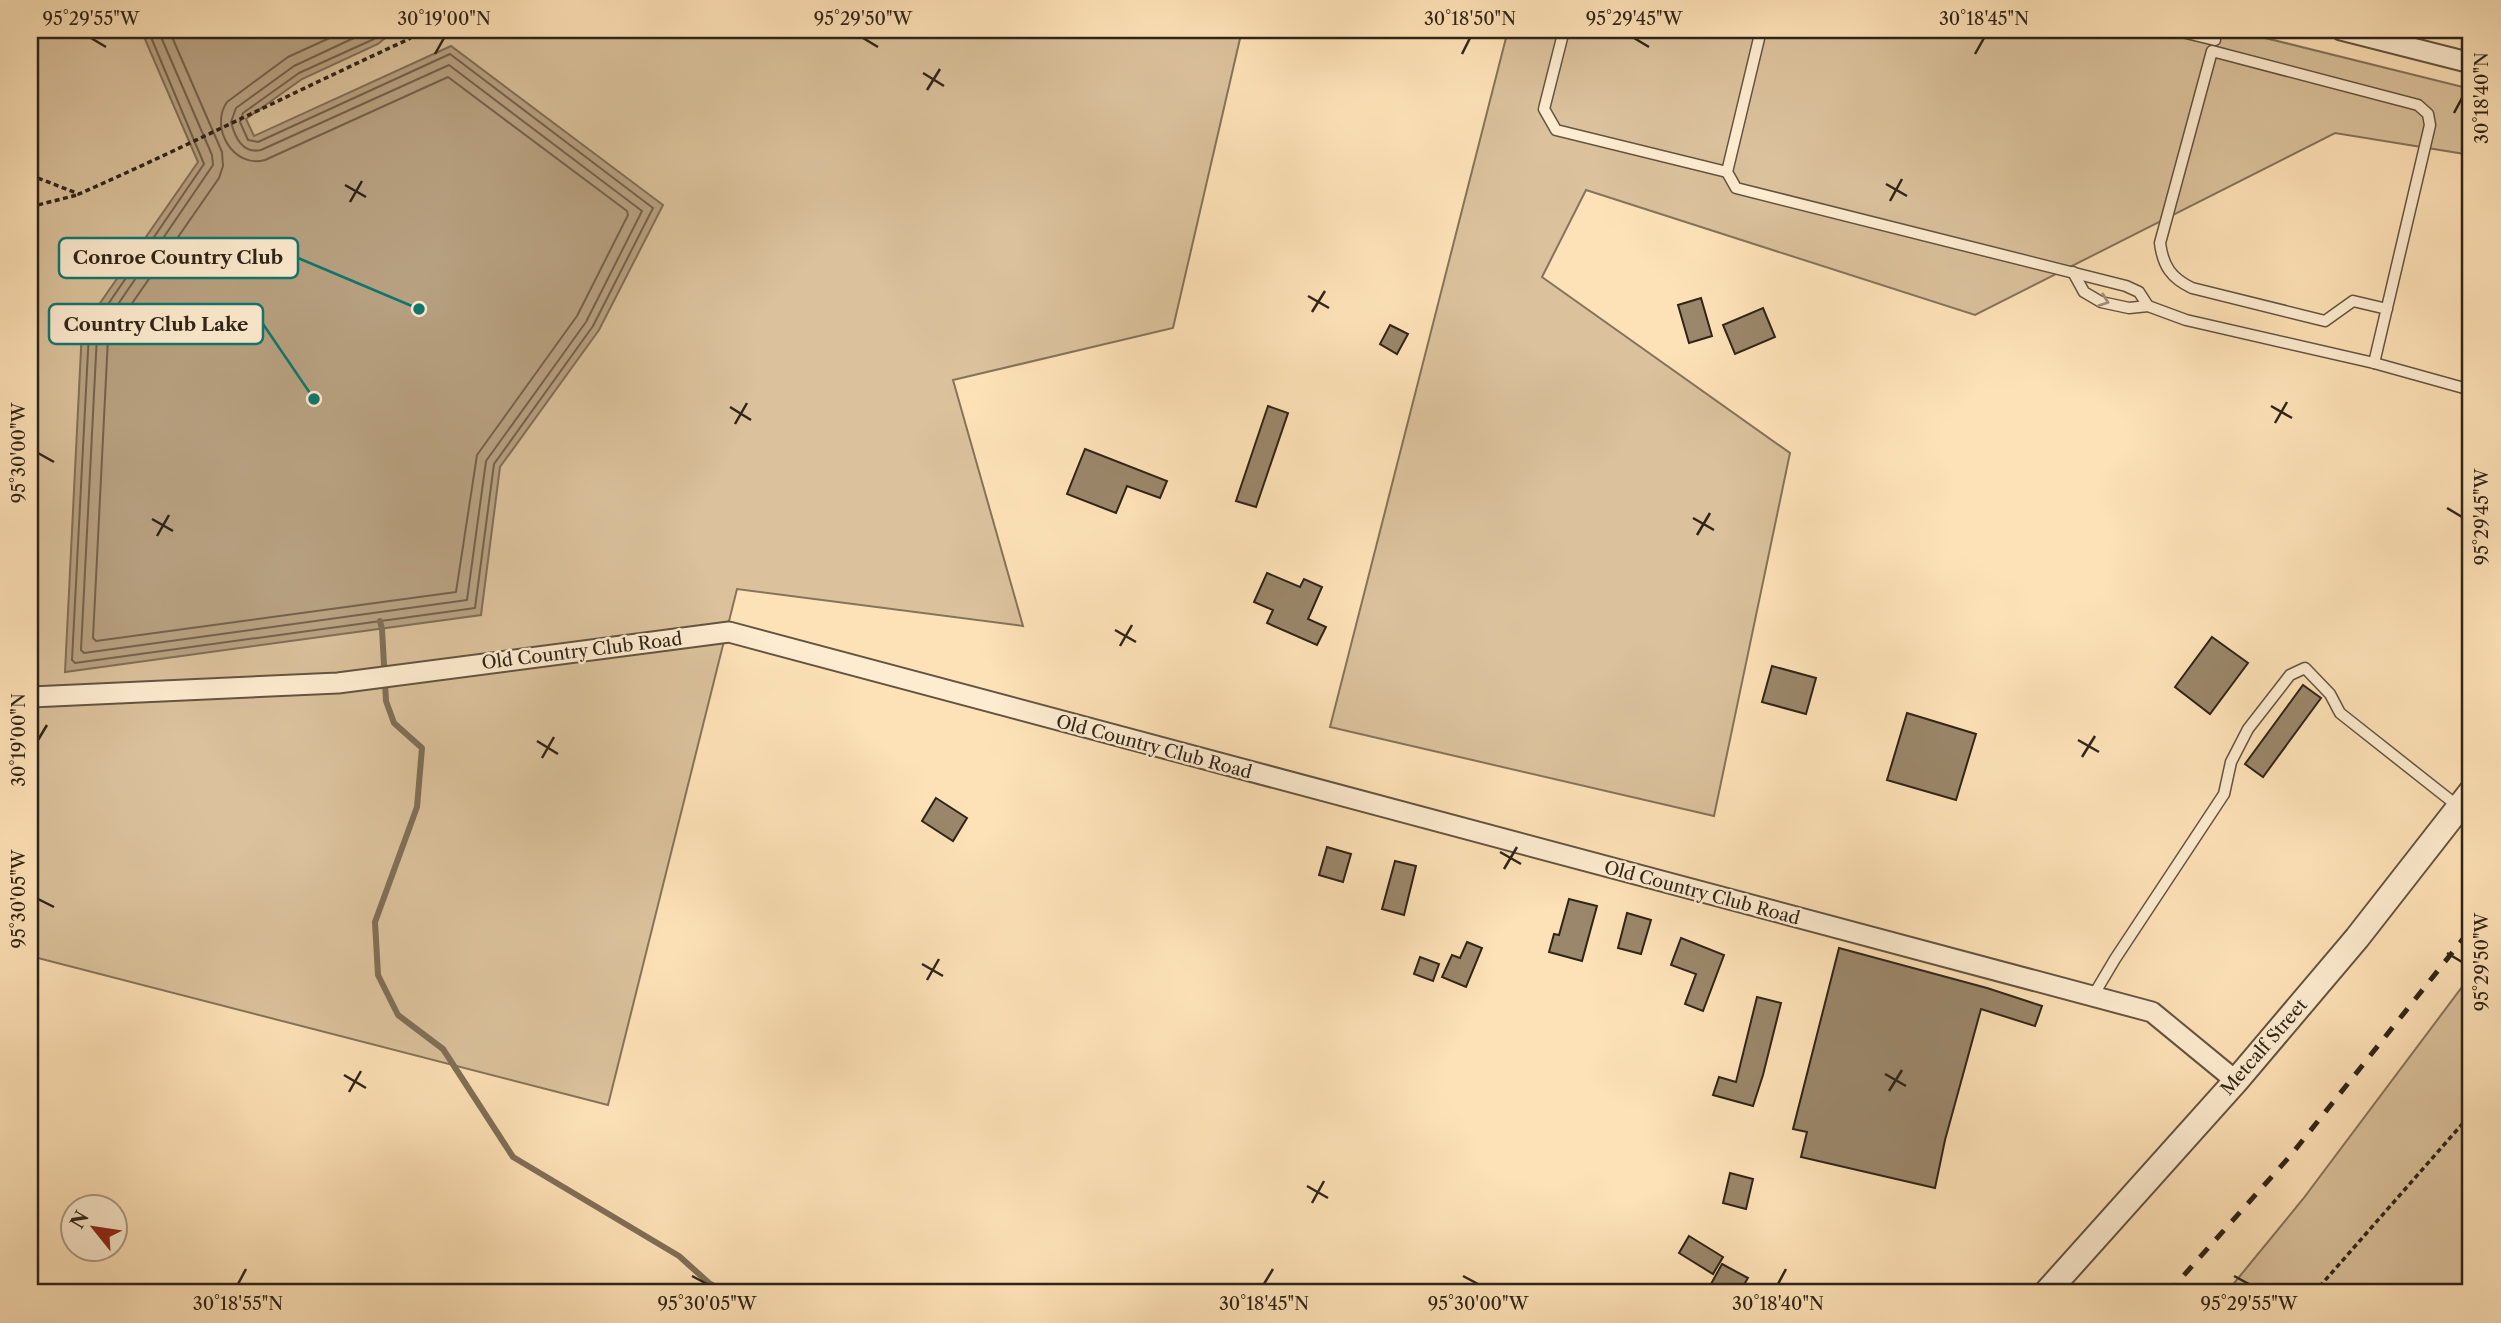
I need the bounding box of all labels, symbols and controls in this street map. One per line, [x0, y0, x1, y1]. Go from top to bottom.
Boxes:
text: 95°29'55"W [43, 8, 141, 30]
text: 30°19'00"N [397, 8, 491, 30]
text: 95°29'50"W [814, 8, 914, 30]
text: 30°18'50"N [1424, 8, 1516, 30]
text: 95°29'45"W [1586, 8, 1684, 30]
text: 30°18'45"N [1939, 8, 2029, 30]
text: 30°18'40"N [2471, 52, 2493, 144]
callout: Conroe Country Club [59, 238, 298, 278]
text: Conroe Country Club [73, 246, 283, 269]
one-way arrow [2098, 293, 2110, 307]
callout: Country Club Lake [49, 304, 263, 344]
text: Country Club Lake [64, 313, 248, 336]
text: 95°30'00"W [8, 401, 30, 503]
text: 95°29'45"W [2471, 467, 2493, 565]
street label: Old Country Club Road [480, 628, 684, 674]
text: 30°19'00"N [8, 693, 30, 787]
street label: Old Country Club Road [1054, 710, 1254, 784]
text: 95°30'05"W [8, 848, 30, 949]
street label: Old Country Club Road [1602, 856, 1802, 930]
text: 95°29'50"W [2471, 911, 2493, 1011]
street label: Metcalf Street [2216, 994, 2312, 1100]
north arrow [60, 1194, 130, 1264]
text: N [66, 1207, 94, 1233]
text: 30°18'55"N [193, 1293, 283, 1315]
text: 95°30'05"W [657, 1293, 758, 1315]
text: 30°18'45"N [1219, 1293, 1309, 1315]
text: 95°30'00"W [1428, 1293, 1530, 1315]
text: 30°18'40"N [1732, 1293, 1824, 1315]
text: 95°29'55"W [2201, 1293, 2299, 1315]

